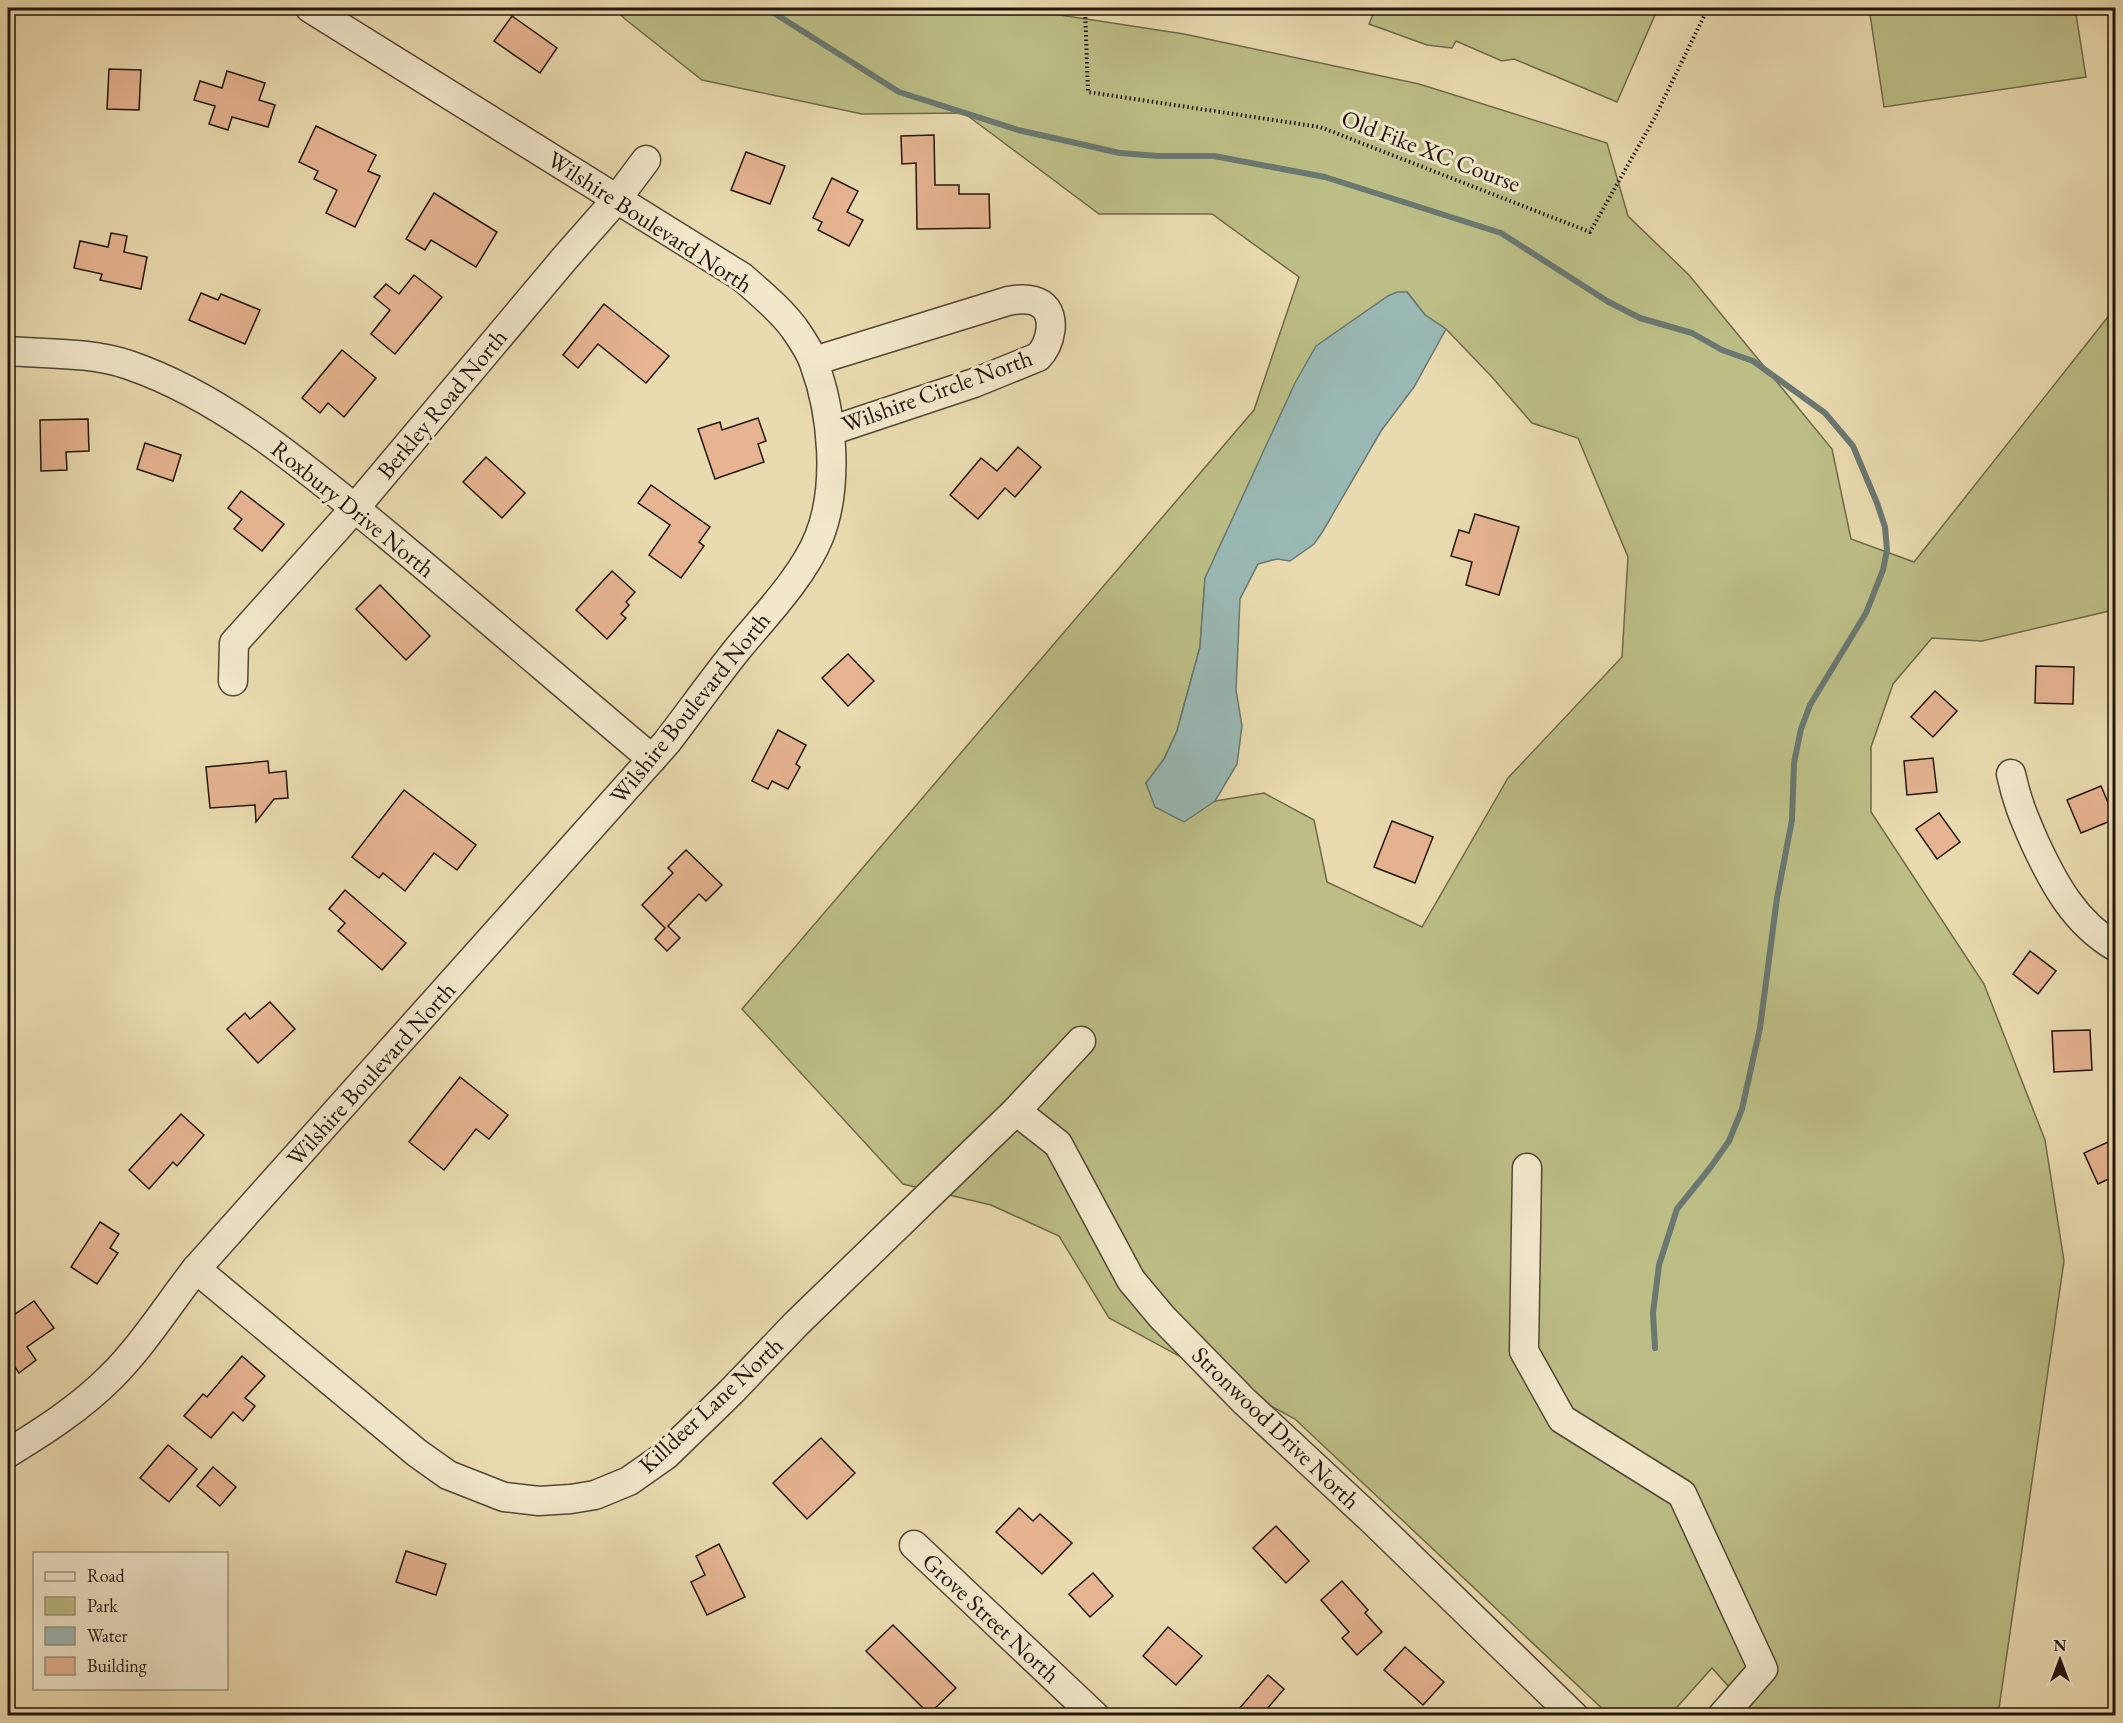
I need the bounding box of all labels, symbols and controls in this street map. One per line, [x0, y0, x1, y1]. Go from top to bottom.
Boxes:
street label: Old Fike XC Course [1337, 102, 1525, 199]
street label: Wilshire Boulevard North [542, 144, 759, 300]
street label: Berkley Road North [370, 322, 514, 485]
street label: Wilshire Circle North [837, 342, 1036, 439]
street label: Roxbury Drive North [265, 433, 441, 584]
street label: Wilshire Boulevard North [603, 605, 777, 810]
street label: Wilshire Boulevard North [279, 975, 462, 1173]
street label: Killdeer Lane North [632, 1330, 789, 1480]
street label: Stronwood Drive North [1186, 1339, 1367, 1516]
street label: Grove Street North [916, 1546, 1067, 1689]
legend [33, 1552, 228, 1690]
text: Road [87, 1564, 126, 1587]
text: Park [87, 1594, 118, 1617]
text: Water [87, 1624, 128, 1647]
north arrow [2030, 1630, 2090, 1690]
text: N [2054, 1635, 2067, 1656]
text: Building [87, 1654, 147, 1677]

